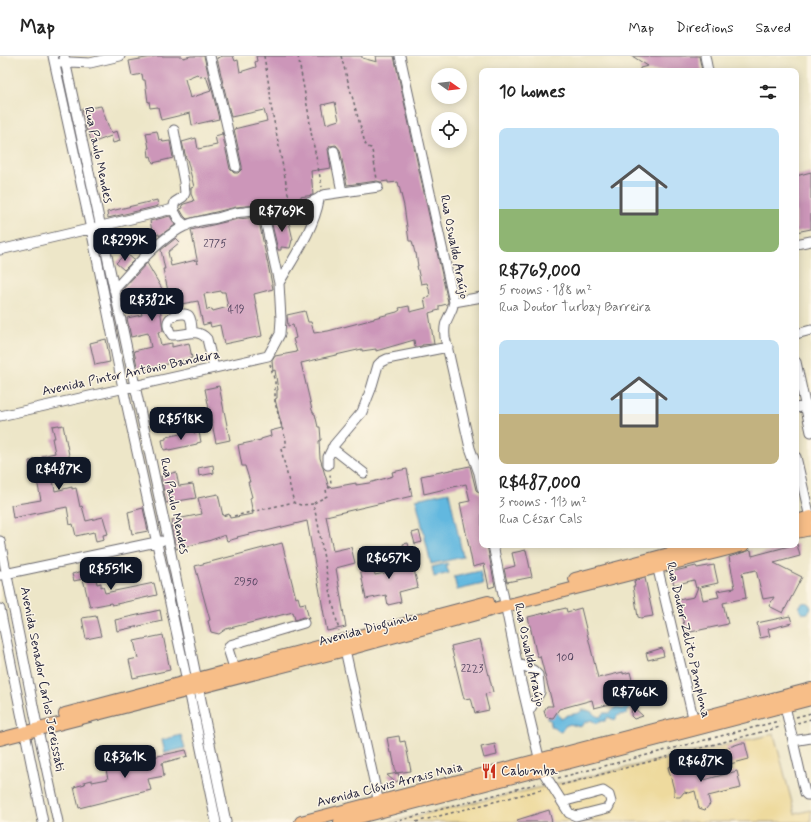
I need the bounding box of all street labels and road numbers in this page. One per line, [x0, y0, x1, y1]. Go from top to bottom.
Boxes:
street label: Rua Paulo Mendes [79, 105, 117, 205]
street label: Rua Oswaldo Araújo [436, 193, 473, 301]
street label: Avenida Pintor Antônio Bandeira [40, 346, 222, 400]
street label: Rua Paulo Mendes [155, 456, 193, 556]
street label: Rua Doutor Zelito Pamplona [662, 560, 714, 720]
street label: Avenida Senador Carlos Jereissati [16, 585, 68, 773]
street label: Rua Oswaldo Araújo [510, 601, 548, 709]
street label: Avenida Dioguinho [317, 608, 420, 652]
street label: Avenida Clóvis Arrais Maia [315, 759, 465, 811]

